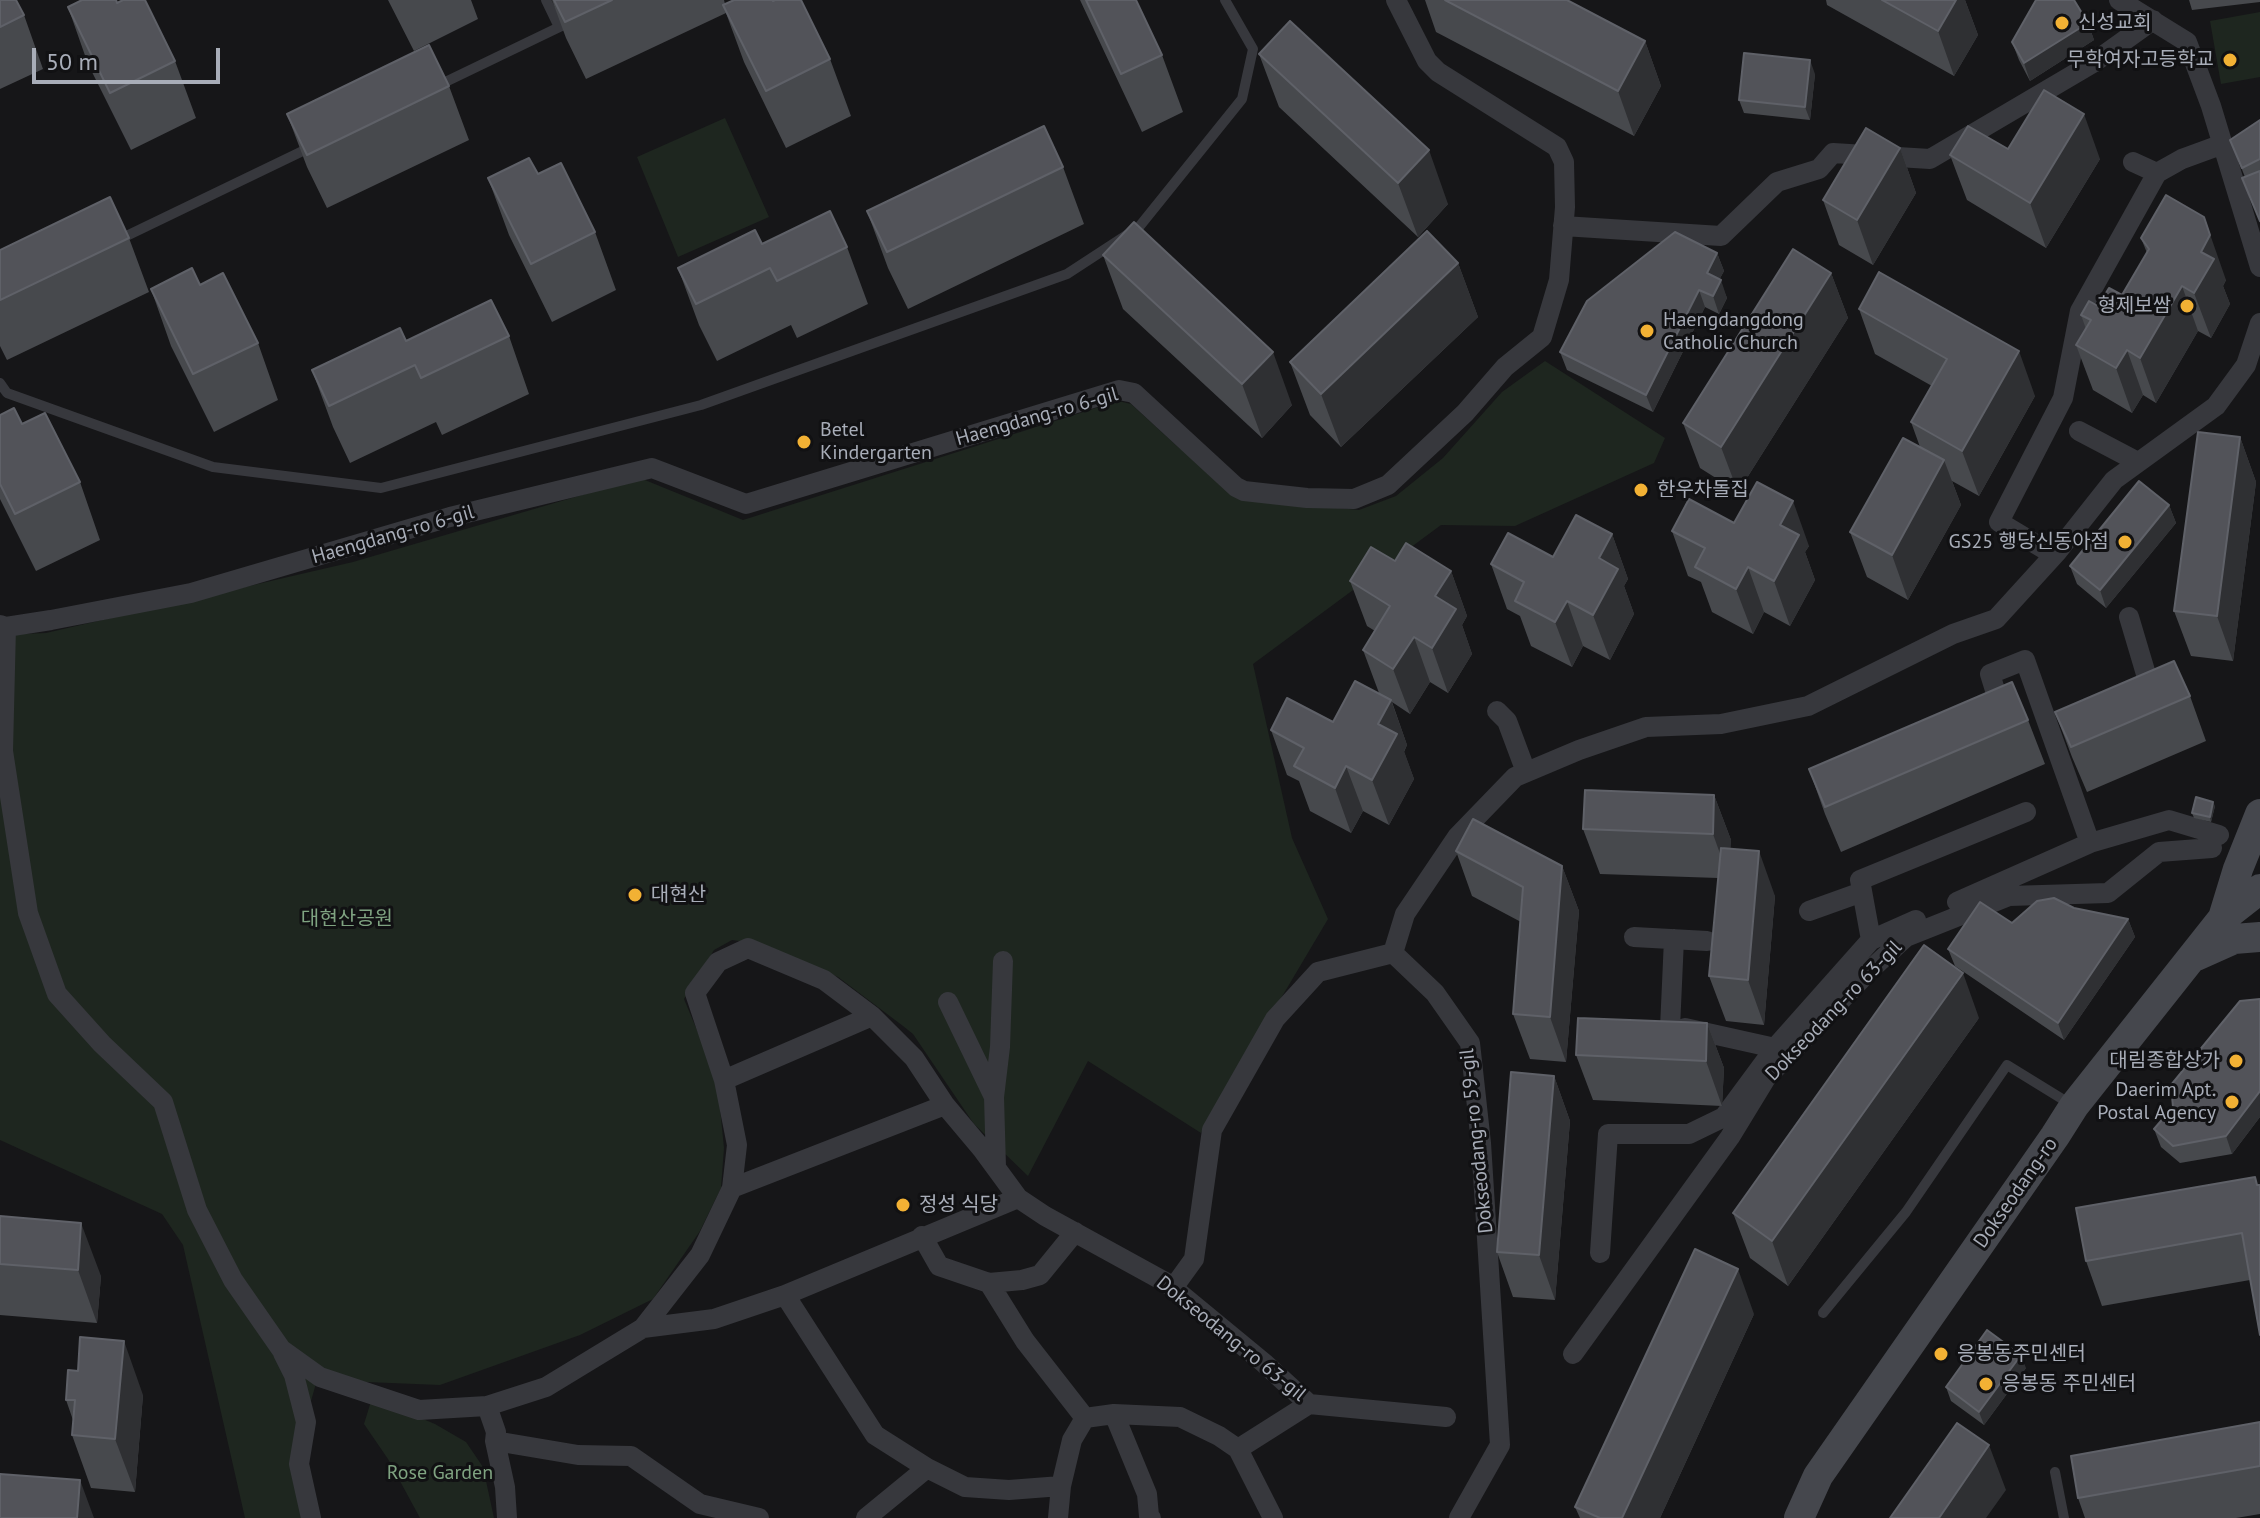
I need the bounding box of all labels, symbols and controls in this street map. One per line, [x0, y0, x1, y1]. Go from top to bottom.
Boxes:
place label: 신성교회 [2078, 11, 2152, 35]
marker: 신성교회 [2053, 14, 2071, 32]
scale bar [36, 32, 224, 82]
text: 50 m [46, 46, 98, 77]
place label: 무학여자고등학교 [2067, 48, 2214, 72]
marker: 무학여자고등학교 [2221, 51, 2239, 69]
place label: 형제보쌈 [2097, 294, 2171, 318]
marker: 형제보쌈 [2178, 297, 2196, 315]
place label: Haengdangdong Catholic Church [1663, 308, 1804, 355]
marker: Haengdangdong Catholic Church [1638, 322, 1656, 340]
street label: Haengdang-ro 6-gil [953, 382, 1121, 452]
place label: Betel Kindergarten [820, 418, 932, 465]
marker: Betel Kindergarten [795, 433, 813, 451]
place label: 한우차돌집 [1657, 478, 1749, 502]
marker: 한우차돌집 [1632, 481, 1650, 499]
street label: Haengdang-ro 6-gil [309, 500, 477, 570]
place label: GS25 행당신동아점 [1949, 530, 2109, 554]
marker: GS25 행당신동아점 [2116, 533, 2134, 551]
place label: 대현산 [651, 883, 706, 907]
marker: 대현산 [626, 886, 644, 904]
park label: 대현산공원 [301, 907, 393, 931]
street label: Dokseodang-ro 63-gil [1761, 936, 1907, 1086]
street label: Dokseodang-ro 59-gil [1455, 1047, 1499, 1235]
place label: 대림종합상가 [2110, 1049, 2220, 1073]
marker: 대림종합상가 [2227, 1052, 2245, 1070]
place label: Daerim Apt. Postal Agency [2097, 1078, 2216, 1125]
marker: Daerim Apt. Postal Agency [2223, 1093, 2241, 1111]
street label: Dokseodang-ro [1969, 1133, 2063, 1253]
place label: 정성 식당 [919, 1193, 998, 1217]
marker: 정성 식당 [894, 1196, 912, 1214]
street label: Dokseodang-ro 63-gil [1151, 1271, 1311, 1407]
place label: 응봉동주민센터 [1957, 1342, 2086, 1366]
marker: 응봉동주민센터 [1932, 1345, 1950, 1363]
place label: 응봉동 주민센터 [2002, 1372, 2136, 1396]
marker: 응봉동 주민센터 [1977, 1375, 1995, 1393]
park label: Rose Garden [387, 1461, 493, 1485]

